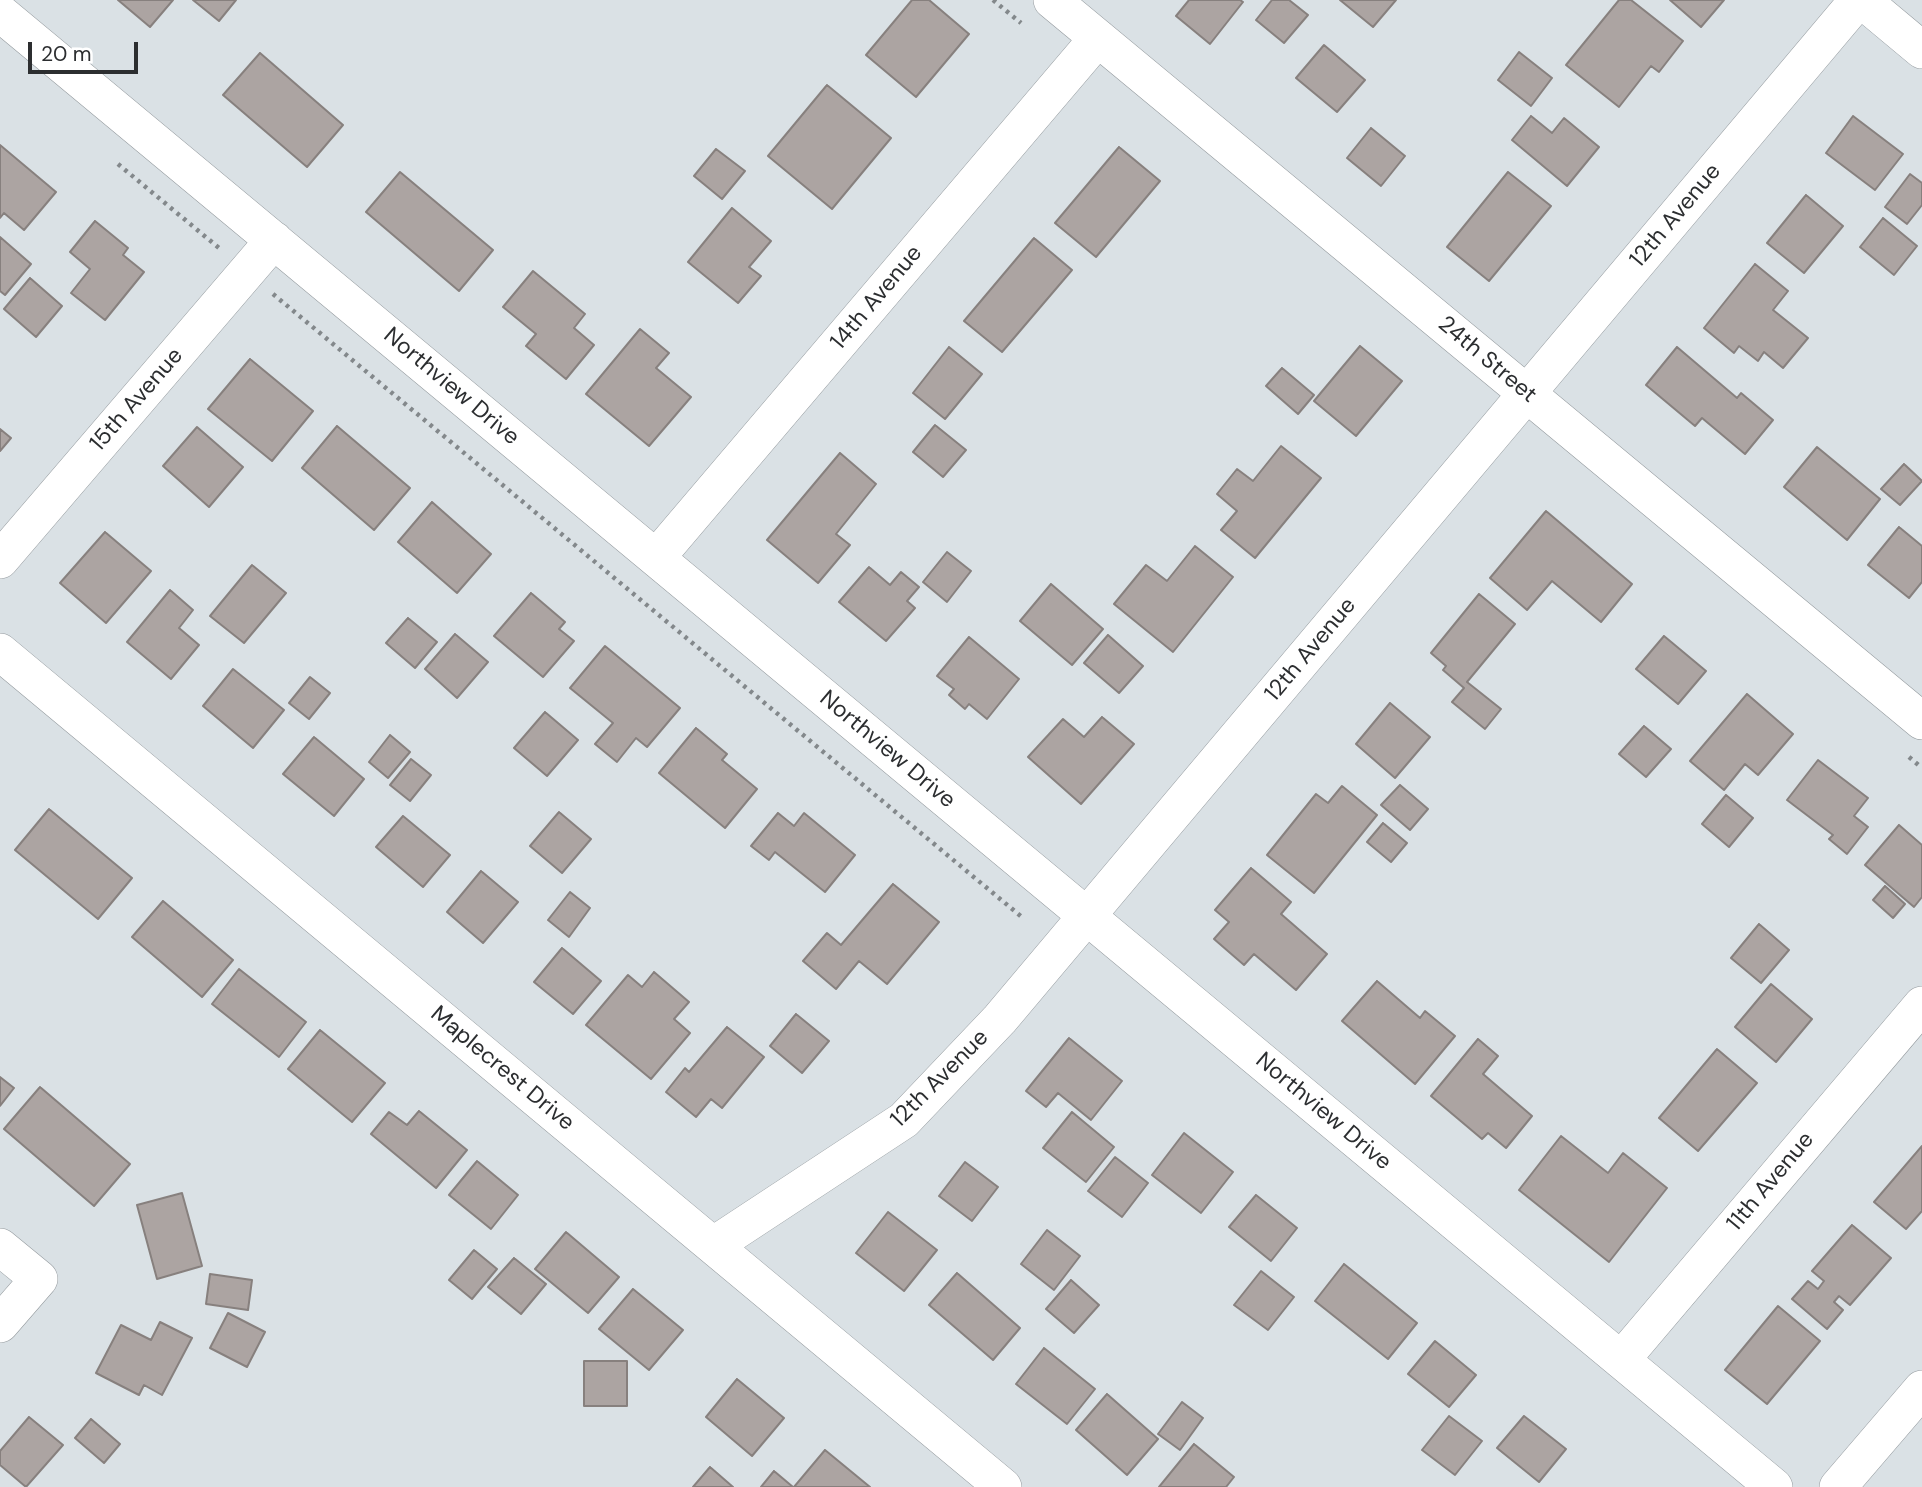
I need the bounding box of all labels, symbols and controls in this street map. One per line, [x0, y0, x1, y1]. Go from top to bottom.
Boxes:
scale bar [32, 28, 142, 72]
text: 20 m [41, 40, 92, 68]
street label: 12th Avenue [1625, 159, 1727, 273]
street label: 14th Avenue [825, 240, 929, 356]
street label: 24th Street [1432, 311, 1542, 409]
street label: Northview Drive [378, 322, 524, 452]
street label: 15th Avenue [85, 343, 189, 457]
street label: 12th Avenue [1260, 593, 1362, 707]
street label: Northview Drive [814, 685, 960, 815]
street label: Maplecrest Drive [424, 1001, 580, 1137]
street label: 12th Avenue [885, 1024, 995, 1134]
street label: Northview Drive [1250, 1047, 1396, 1177]
street label: 11th Avenue [1722, 1127, 1820, 1237]

